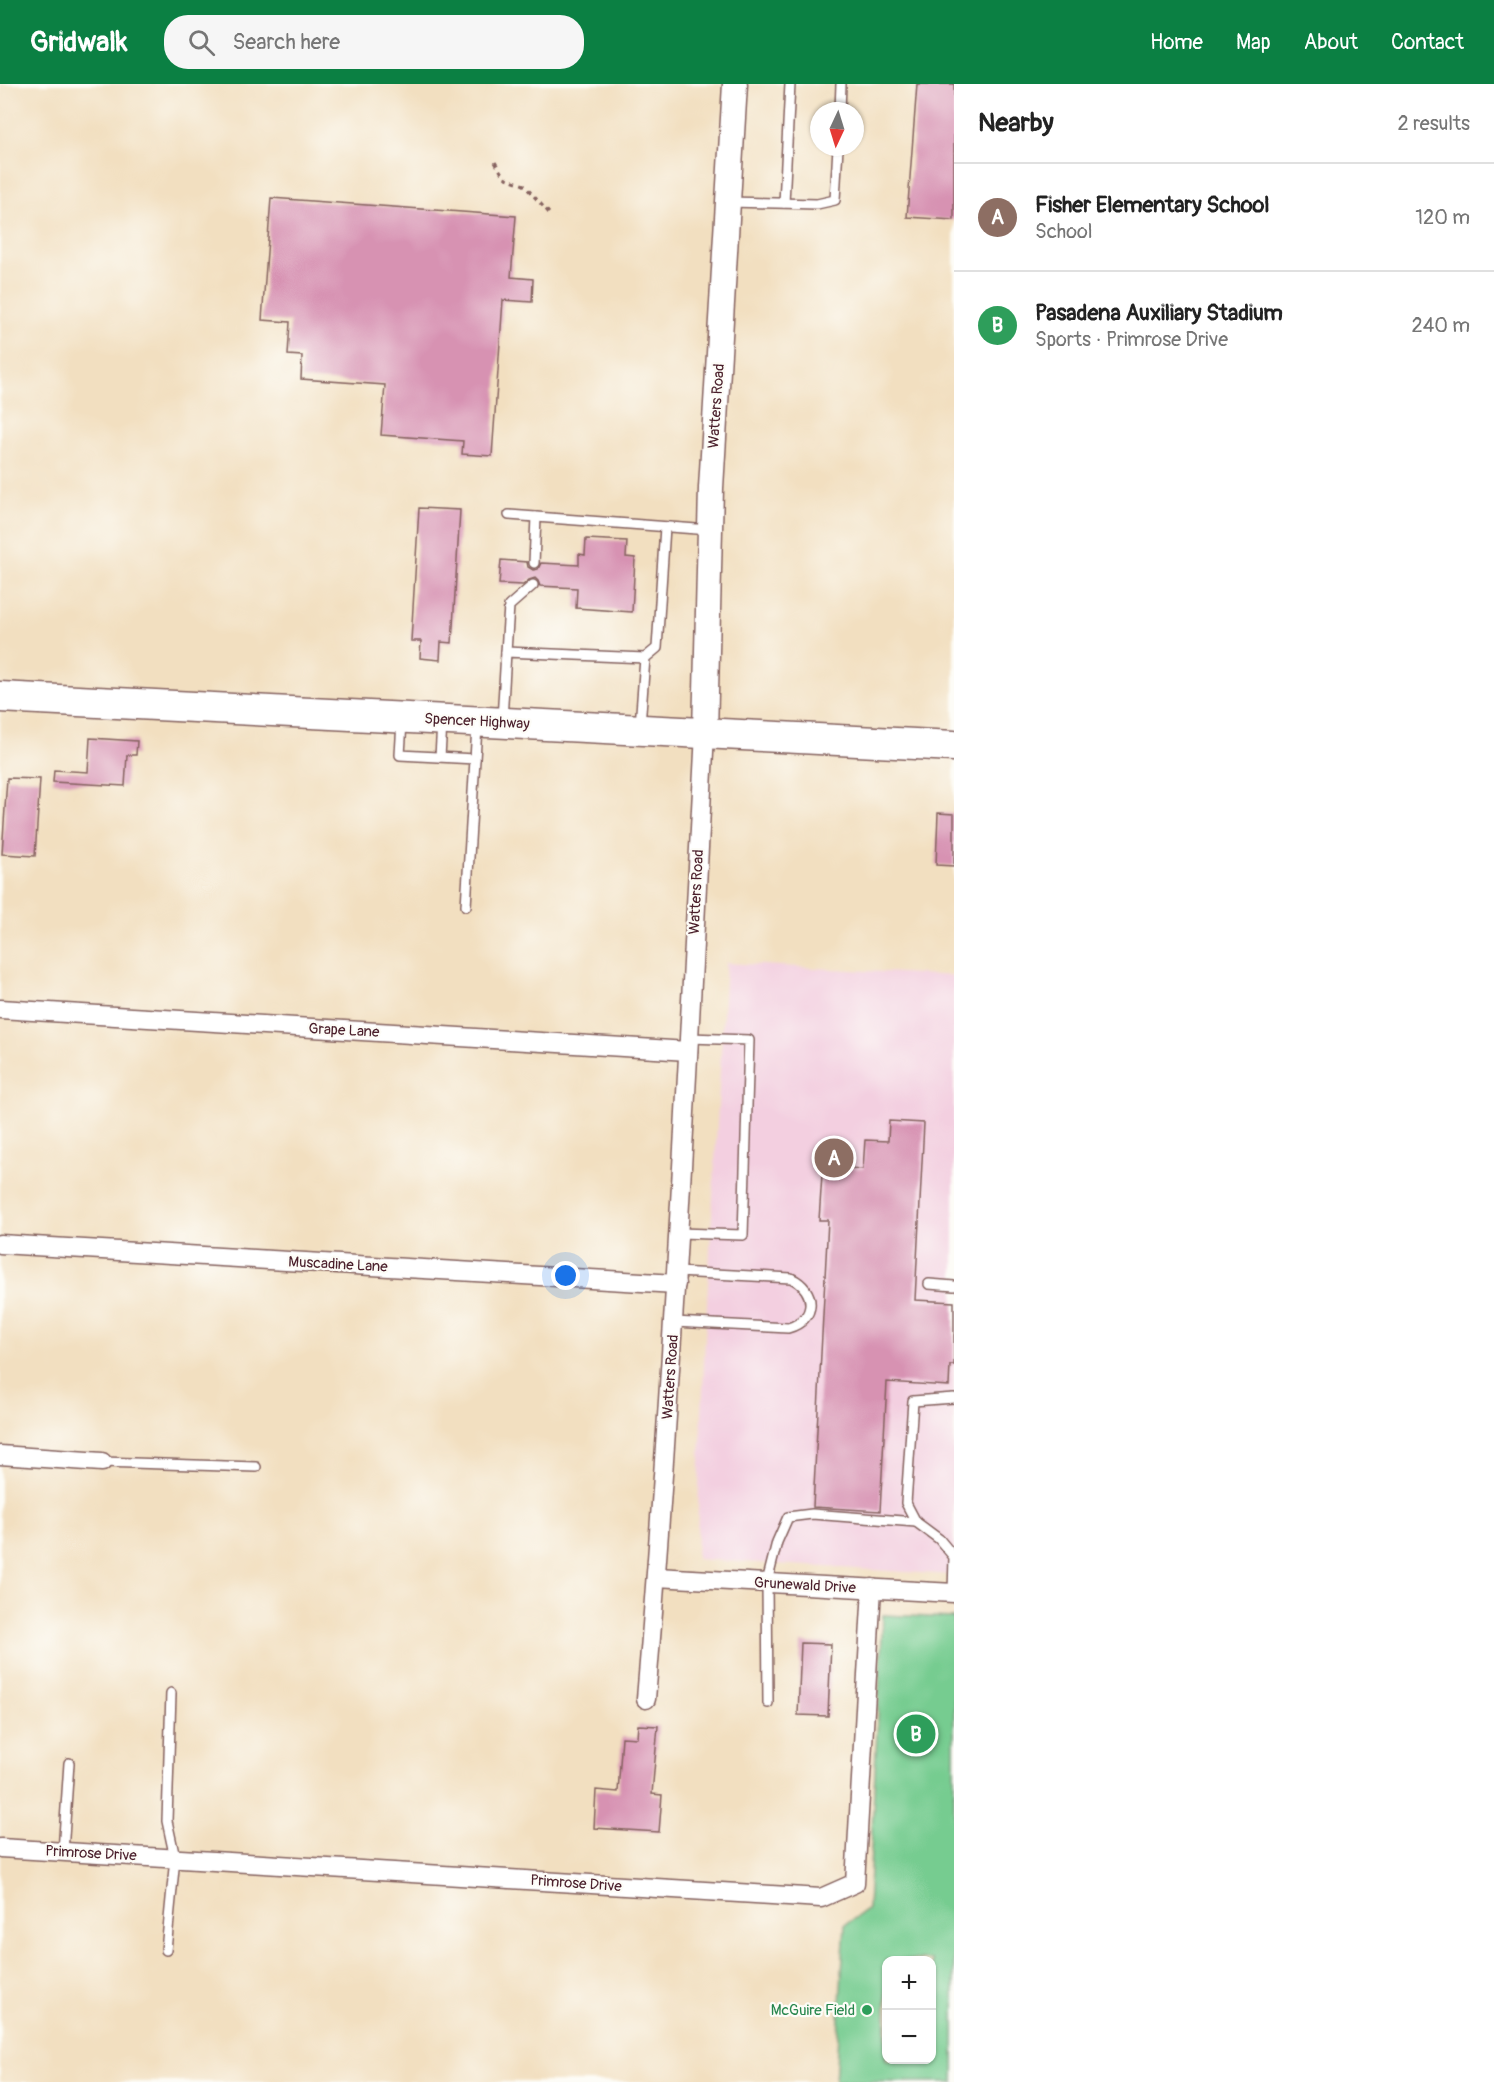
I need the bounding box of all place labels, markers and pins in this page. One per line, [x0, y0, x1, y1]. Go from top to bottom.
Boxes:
pin: A [814, 1136, 854, 1180]
pin: B [896, 1712, 936, 1756]
place label: McGuire Field [771, 2001, 855, 2020]
marker: McGuire Field [860, 2003, 874, 2017]

